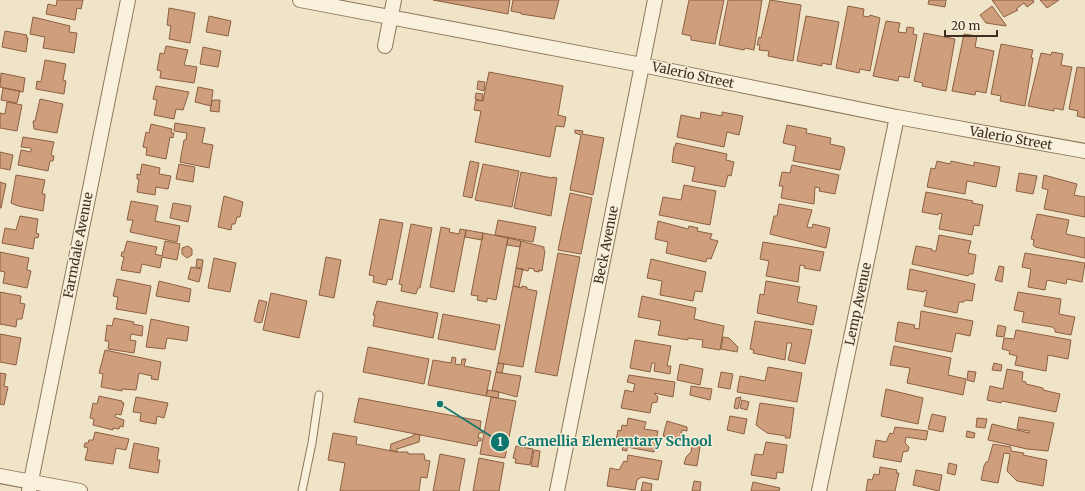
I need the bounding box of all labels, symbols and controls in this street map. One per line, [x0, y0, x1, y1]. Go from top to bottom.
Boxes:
scale bar [945, 12, 997, 38]
text: 20 m [951, 18, 980, 33]
street label: Valerio Street [649, 58, 736, 92]
street label: Valerio Street [967, 122, 1054, 154]
street label: Farmdale Avenue [59, 190, 97, 299]
street label: Beck Avenue [590, 204, 622, 286]
street label: Lemp Avenue [841, 261, 875, 347]
callout: Camellia Elementary School [490, 429, 720, 455]
text: Camellia Elementary School [518, 432, 713, 450]
text: 1 [497, 434, 503, 449]

